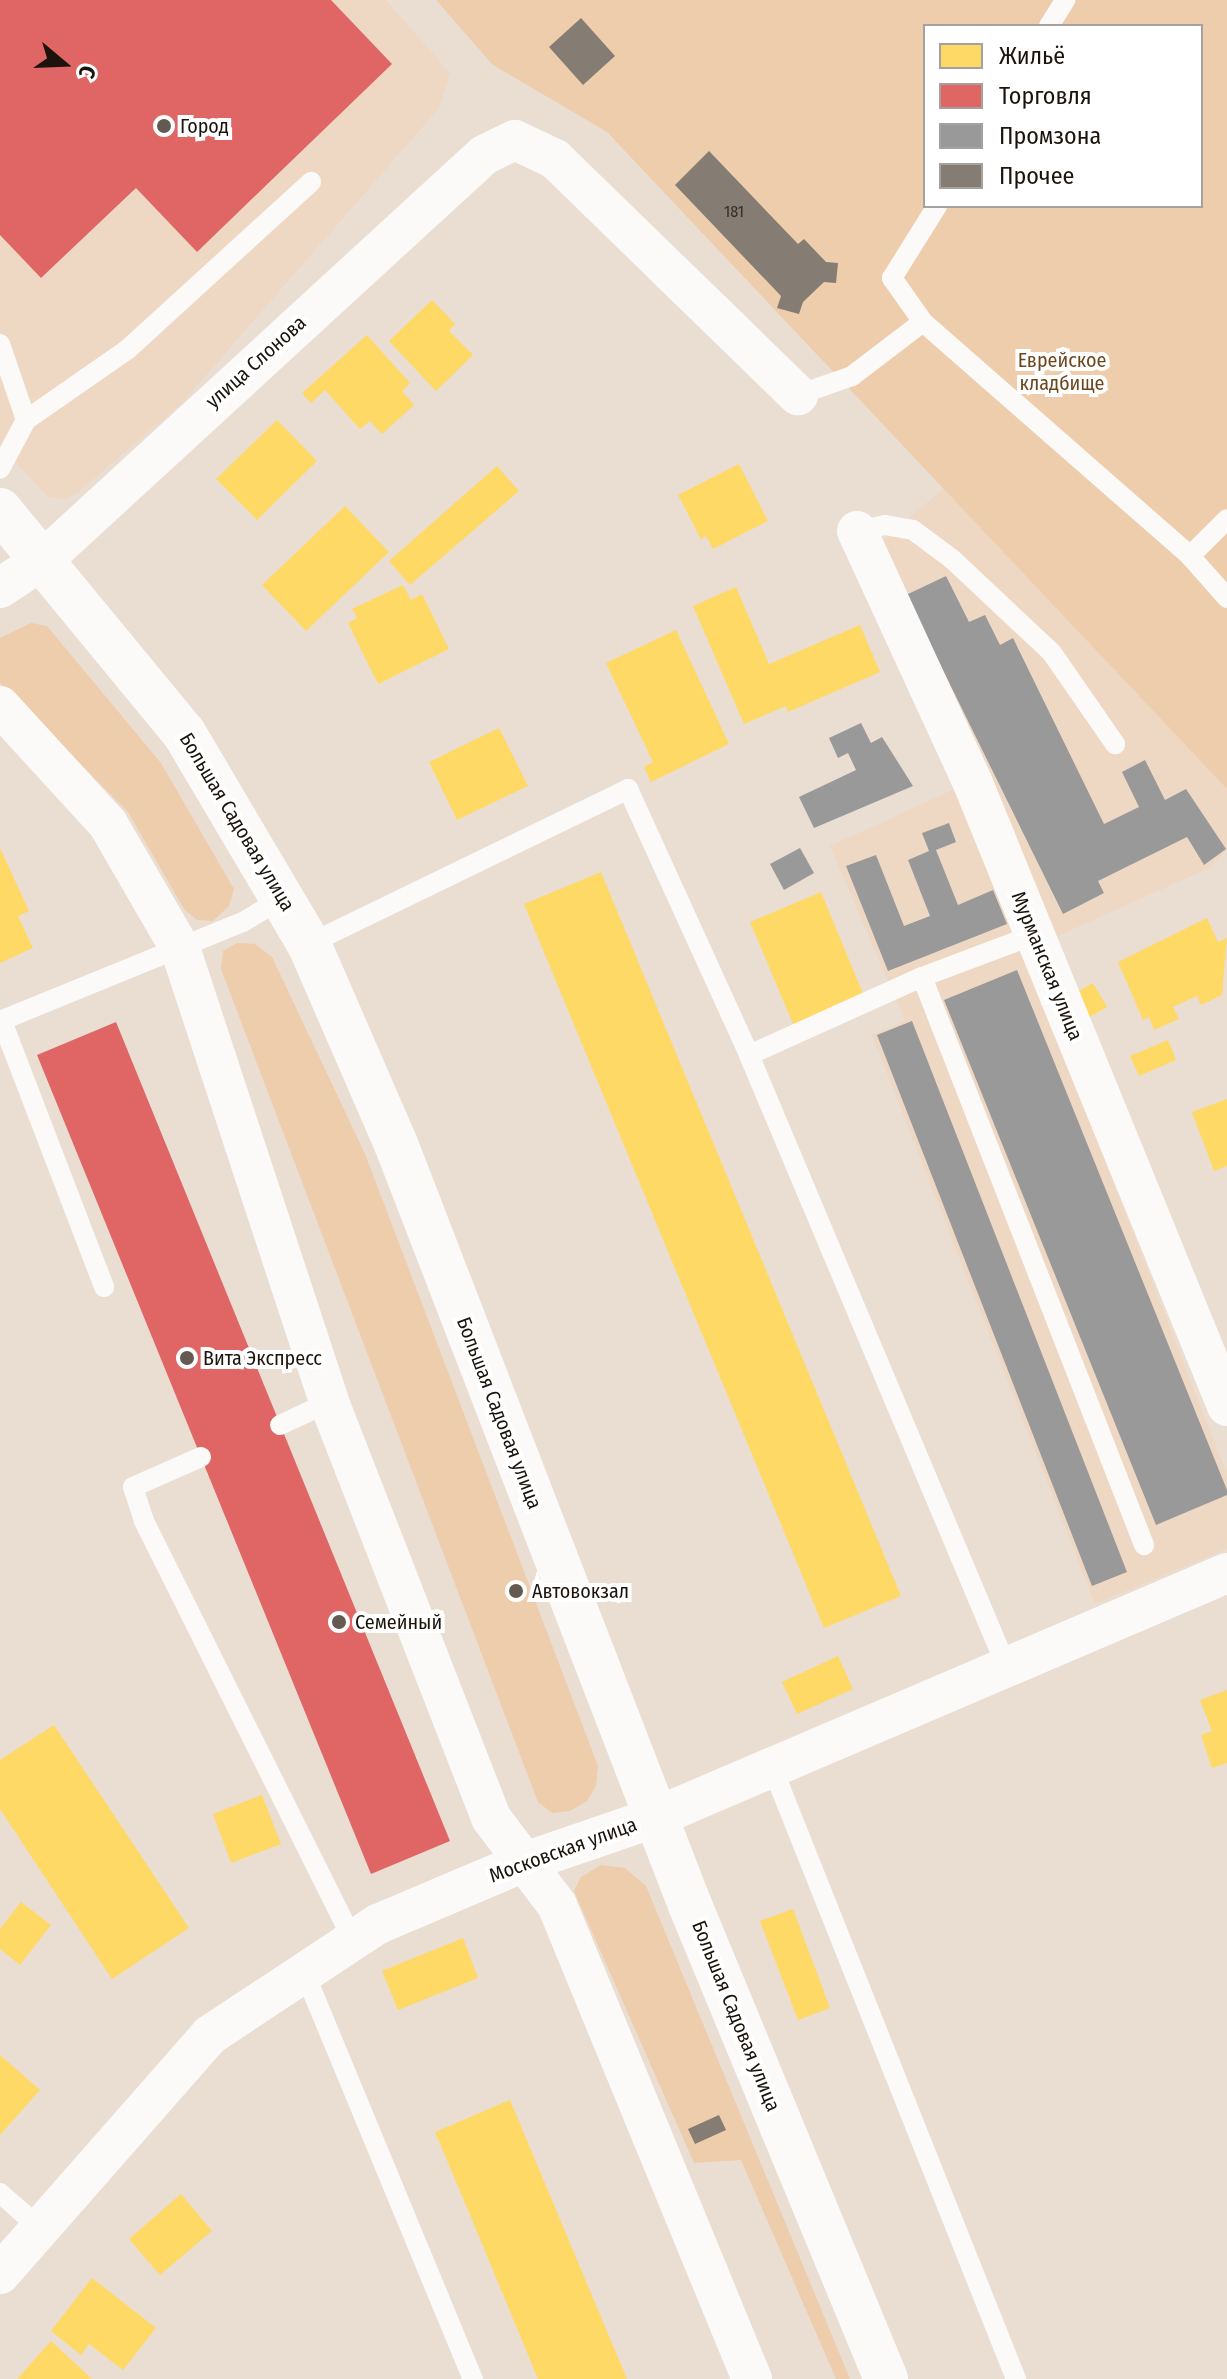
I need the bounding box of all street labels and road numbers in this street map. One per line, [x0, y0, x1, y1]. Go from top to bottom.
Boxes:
street label: улица Слонова [201, 311, 311, 413]
street label: Большая Садовая улица [174, 728, 300, 916]
street label: Мурманская улица [1006, 888, 1088, 1044]
street label: Большая Садовая улица [451, 1314, 547, 1512]
street label: Московская улица [486, 1812, 640, 1888]
street label: Большая Садовая улица [687, 1917, 785, 2115]

